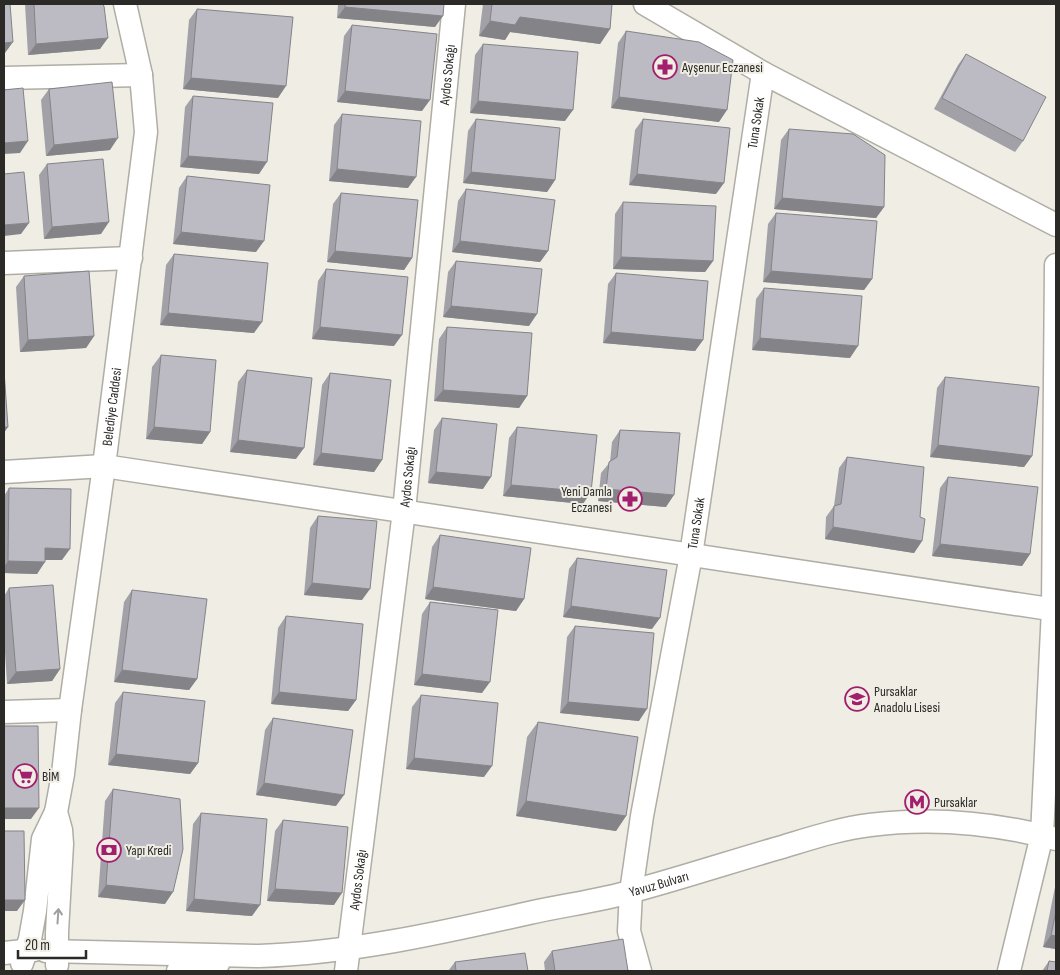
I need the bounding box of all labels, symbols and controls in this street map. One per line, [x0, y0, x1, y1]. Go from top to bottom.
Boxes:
street label: Aydos Sokağı [435, 44, 458, 107]
pharmacy icon: Ayşenur Eczanesi [652, 54, 678, 80]
place label: Ayşenur Eczanesi [681, 59, 763, 76]
street label: Tuna Sokak [743, 95, 768, 150]
street label: Belediye Caddesi [98, 367, 125, 447]
street label: Aydos Sokağı [396, 446, 419, 509]
place label: Yeni Damla Eczanesi [561, 483, 612, 516]
pharmacy icon: Yeni Damla Eczanesi [617, 486, 643, 512]
street label: Tuna Sokak [683, 496, 708, 550]
place label: Pursaklar Anadolu Lisesi [873, 683, 940, 716]
school or university icon: Pursaklar Anadolu Lisesi [844, 686, 870, 712]
supermarket icon: BİM [12, 763, 38, 789]
place label: BİM [42, 768, 59, 785]
metro station icon: Pursaklar [904, 789, 930, 815]
place label: Pursaklar [934, 794, 977, 811]
bank icon: Yapı Kredi [96, 837, 122, 863]
place label: Yapı Kredi [126, 842, 171, 859]
street label: Aydos Sokağı [345, 848, 370, 912]
street label: Yavuz Bulvarı [627, 867, 691, 900]
one-way arrow [53, 908, 62, 924]
scale bar [18, 928, 85, 960]
text: 20 m [25, 936, 50, 955]

